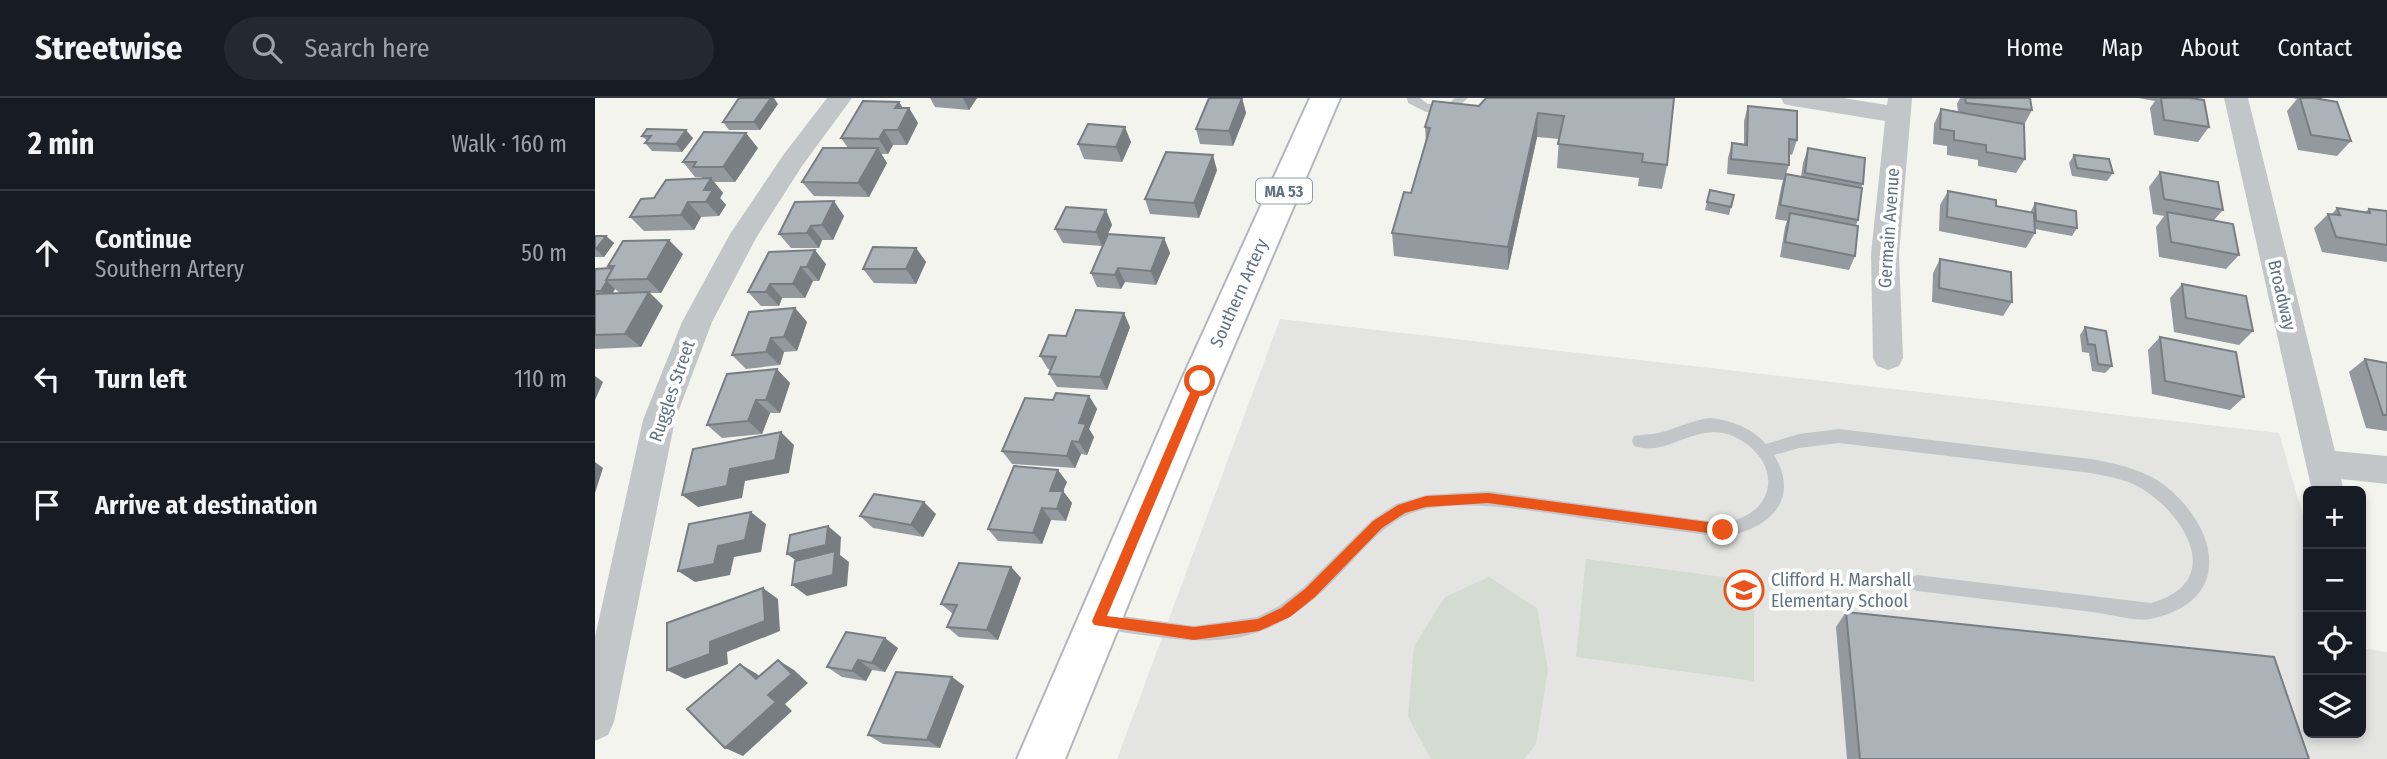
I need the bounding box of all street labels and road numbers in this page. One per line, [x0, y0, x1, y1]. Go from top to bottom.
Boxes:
street label: Germain Avenue [1874, 167, 1904, 289]
road number: MA 53 [1256, 178, 1312, 204]
street label: Southern Artery [1205, 235, 1273, 351]
street label: Broadway [2263, 258, 2301, 332]
street label: Ruggles Street [644, 337, 700, 445]

